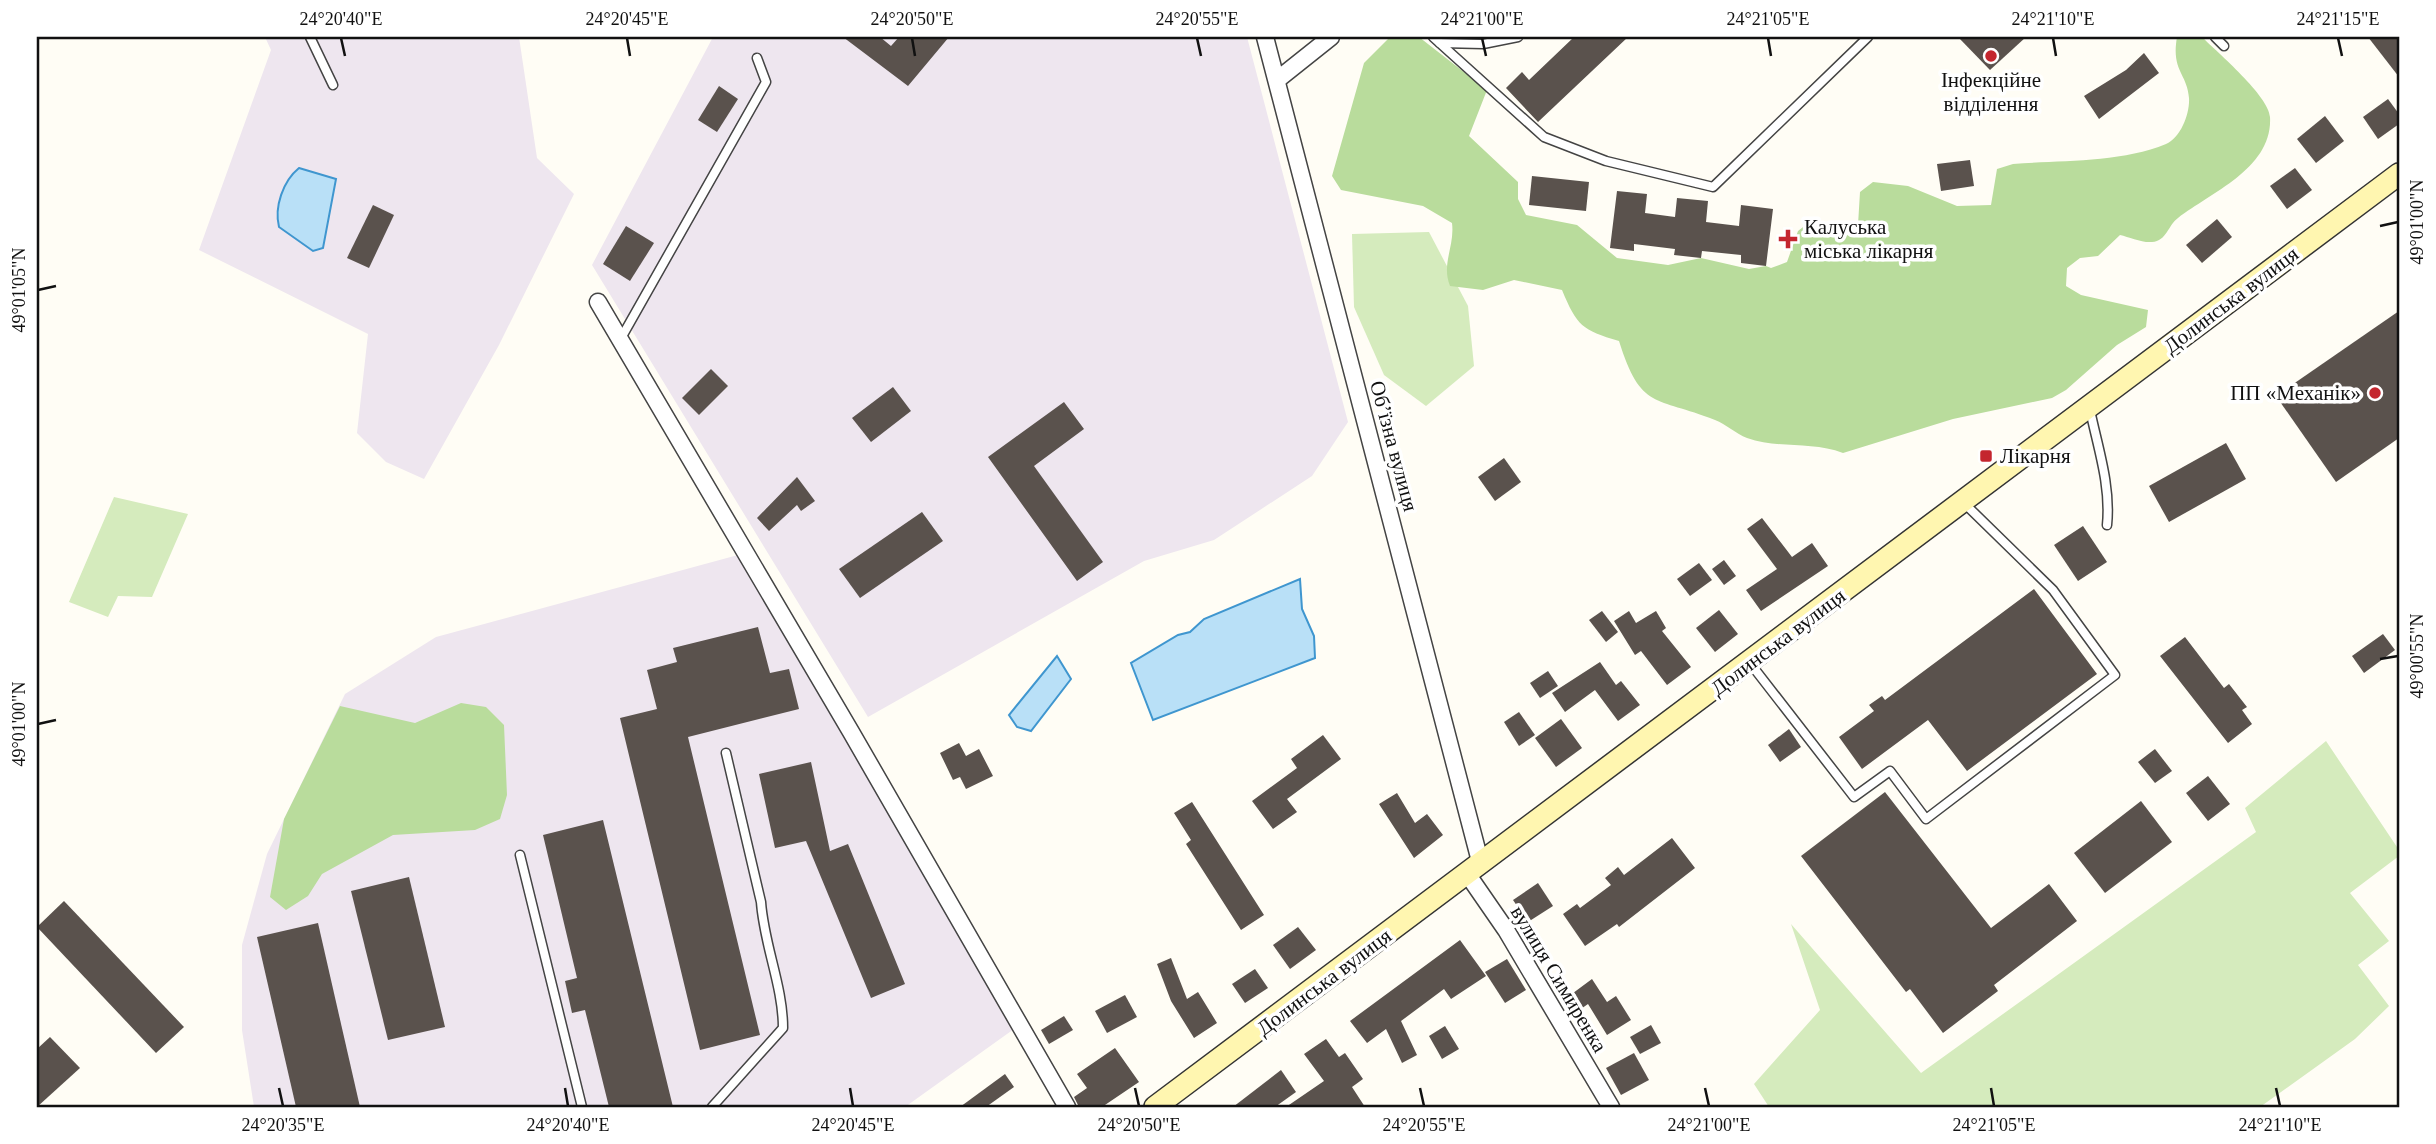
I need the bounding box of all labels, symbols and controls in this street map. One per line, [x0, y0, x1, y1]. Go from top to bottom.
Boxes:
text: 24°20'40"E [300, 9, 382, 29]
text: 24°20'45"E [586, 9, 668, 29]
text: 24°20'50"E [871, 9, 953, 29]
text: 24°20'55"E [1156, 9, 1238, 29]
text: 24°21'00"E [1441, 9, 1523, 29]
text: 24°21'05"E [1727, 9, 1809, 29]
text: 24°21'10"E [2012, 9, 2094, 29]
text: 24°21'15"E [2297, 9, 2379, 29]
marker: Інфекційне відділення [1983, 48, 1999, 64]
place label: Інфекційне відділення [1941, 68, 2041, 116]
text: 49°01'00"N [2407, 180, 2427, 264]
place label: Калуська міська лікарня [1804, 215, 1934, 263]
marker: Калуська міська лікарня [1778, 229, 1798, 249]
street label: Долинська вулиця [2159, 241, 2303, 358]
text: 49°01'05"N [9, 248, 29, 332]
street label: Обʼїзна вулиця [1365, 378, 1423, 514]
place label: ПП «Механік» [2230, 381, 2361, 405]
marker: ПП «Механік» [2367, 385, 2383, 401]
place label: Лікарня [2000, 444, 2071, 468]
marker: Лікарня [1978, 448, 1994, 464]
street label: Долинська вулиця [1706, 583, 1850, 700]
text: 49°00'55"N [2407, 614, 2427, 698]
text: 49°01'00"N [9, 682, 29, 766]
street label: вулиця Симиренка [1506, 901, 1613, 1057]
street label: Долинська вулиця [1252, 923, 1396, 1040]
text: 24°20'35"E [242, 1115, 324, 1135]
text: 24°20'40"E [527, 1115, 609, 1135]
text: 24°20'45"E [812, 1115, 894, 1135]
text: 24°20'50"E [1098, 1115, 1180, 1135]
text: 24°20'55"E [1383, 1115, 1465, 1135]
text: 24°21'00"E [1668, 1115, 1750, 1135]
text: 24°21'05"E [1953, 1115, 2035, 1135]
text: 24°21'10"E [2239, 1115, 2321, 1135]

